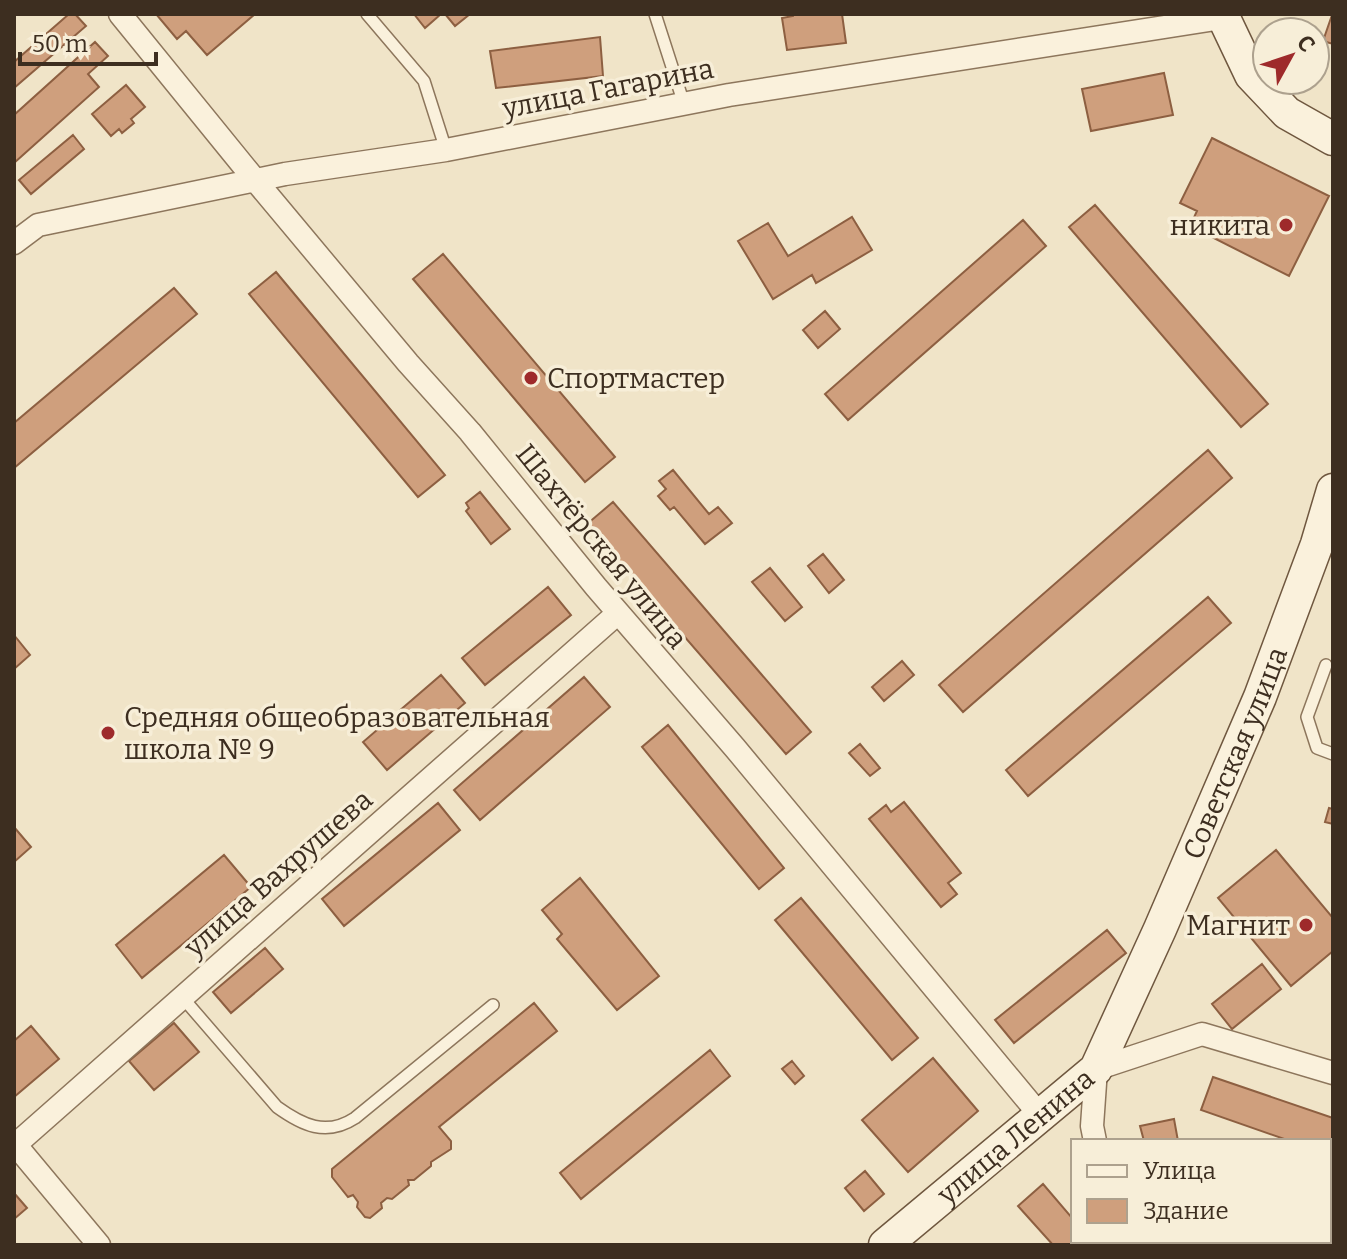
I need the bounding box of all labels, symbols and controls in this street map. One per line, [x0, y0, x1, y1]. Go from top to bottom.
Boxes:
scale bar [20, 16, 156, 66]
north arrow [1251, 16, 1331, 96]
text: С [1291, 29, 1321, 58]
text: 50 m [32, 30, 88, 58]
street label: улица Гагарина [499, 52, 716, 125]
place label: никита [1170, 209, 1270, 242]
marker: никита [1277, 216, 1295, 234]
place label: Спортмастер [547, 362, 725, 395]
marker: Спортмастер [522, 369, 540, 387]
street label: Шахтёрская улица [509, 438, 694, 655]
street label: Советская улица [1176, 643, 1294, 864]
place label: Средняя общеобразовательная школа № 9 [124, 701, 550, 766]
marker: Средняя общеобразовательная школа № 9 [99, 724, 117, 742]
street label: улица Вахрушева [177, 783, 379, 965]
place label: Магнит [1186, 909, 1290, 942]
marker: Магнит [1297, 916, 1315, 934]
street label: улица Ленина [930, 1062, 1101, 1212]
legend [1071, 1139, 1331, 1243]
text: Улица [1143, 1157, 1216, 1185]
text: Здание [1143, 1197, 1229, 1225]

